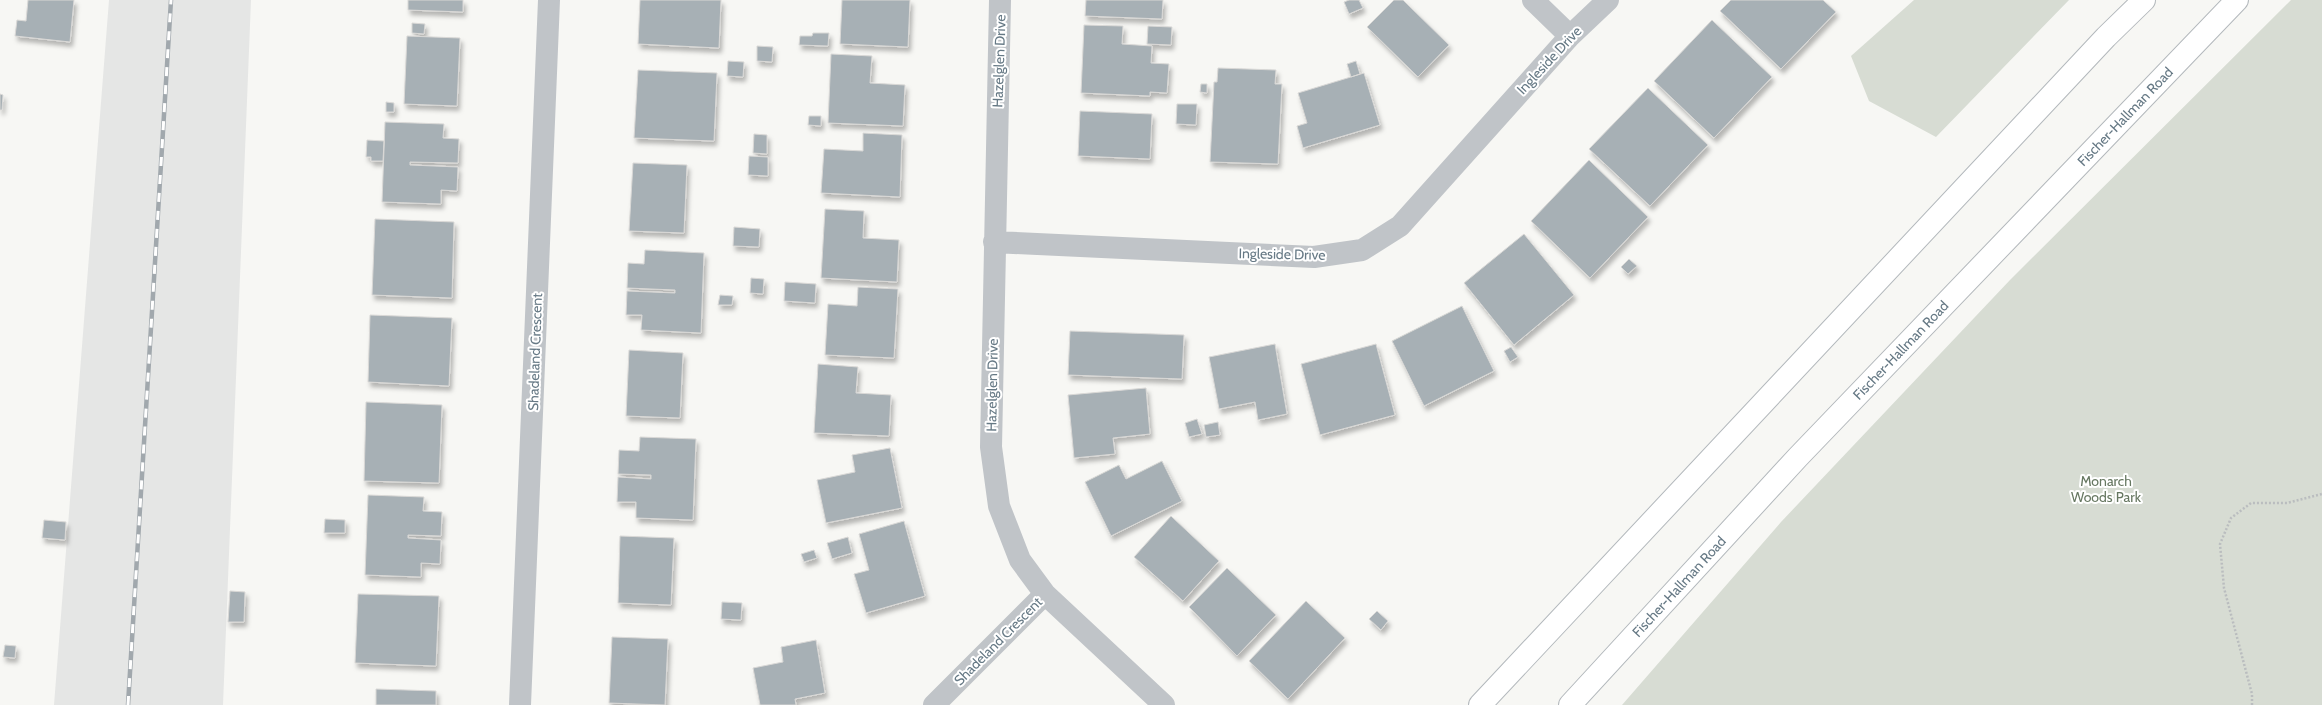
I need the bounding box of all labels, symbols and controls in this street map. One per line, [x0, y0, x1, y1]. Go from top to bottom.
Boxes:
street label: Hazelglen Drive [988, 14, 1010, 108]
street label: Ingleside Drive [1513, 22, 1585, 98]
street label: Fischer-Hallman Road [2073, 63, 2177, 170]
street label: Ingleside Drive [1238, 244, 1326, 264]
street label: Shadeland Crescent [524, 293, 546, 411]
street label: Fischer-Hallman Road [1849, 297, 1952, 404]
street label: Hazelglen Drive [982, 338, 1002, 432]
park label: Monarch Woods Park [2071, 472, 2142, 506]
street label: Fischer-Hallman Road [1628, 532, 1730, 641]
street label: Shadeland Crescent [950, 593, 1046, 689]

